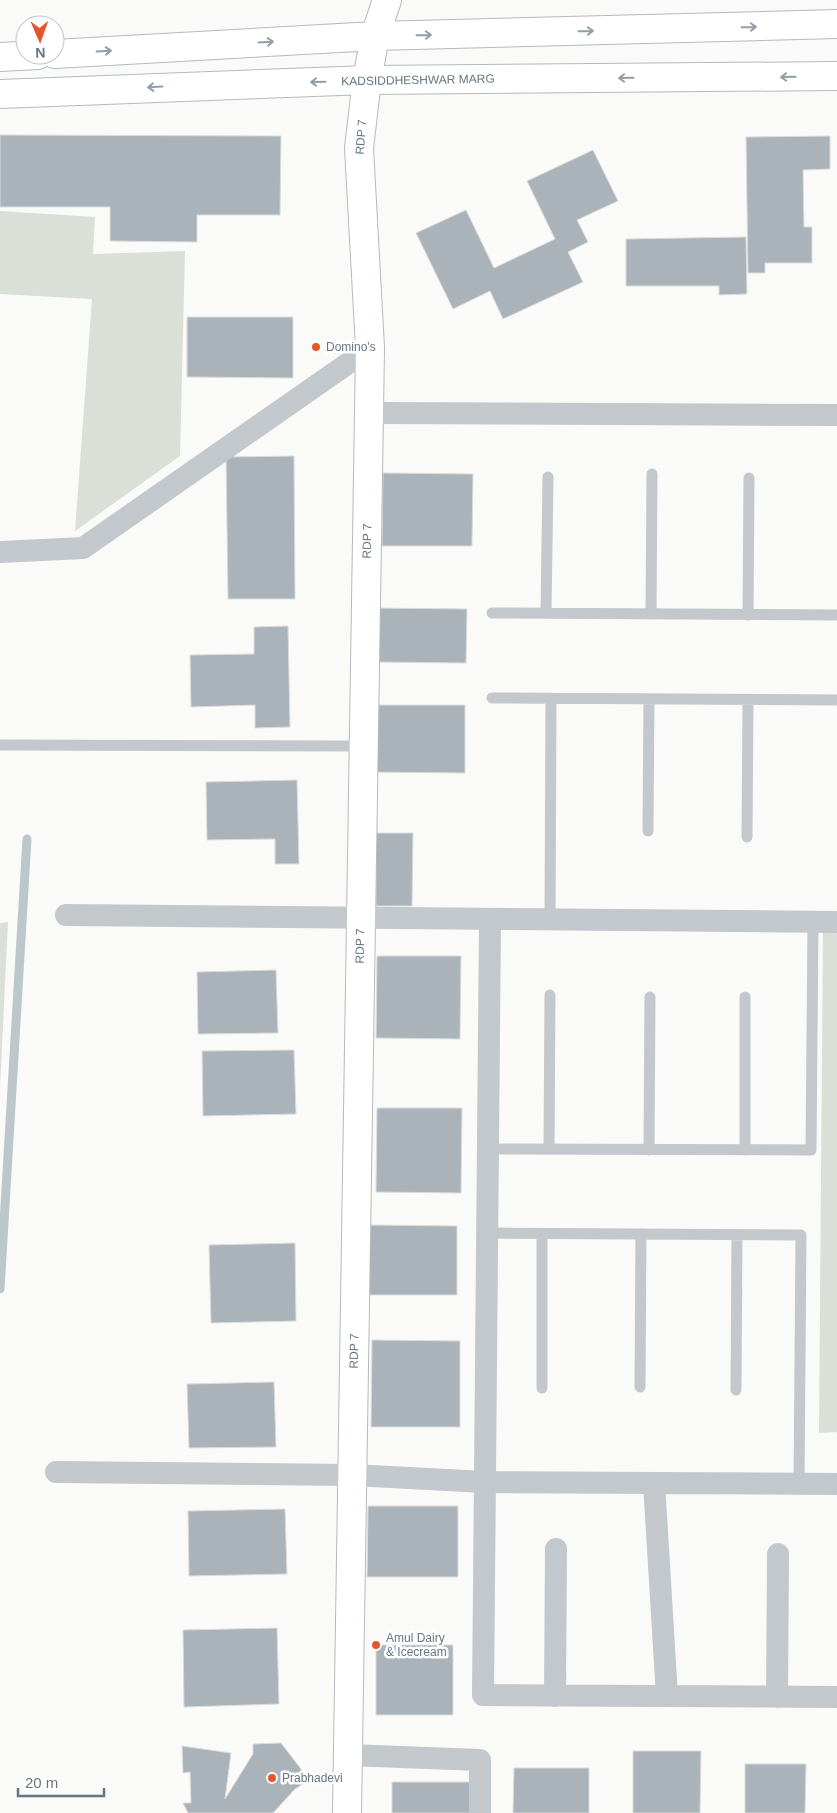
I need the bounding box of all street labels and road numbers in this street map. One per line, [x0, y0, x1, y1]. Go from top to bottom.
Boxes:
street label: KADSIDDHESHWAR MARG [341, 72, 495, 88]
street label: RDP 7 [353, 119, 369, 155]
street label: RDP 7 [360, 523, 374, 559]
street label: RDP 7 [353, 928, 367, 964]
street label: RDP 7 [347, 1333, 361, 1369]

